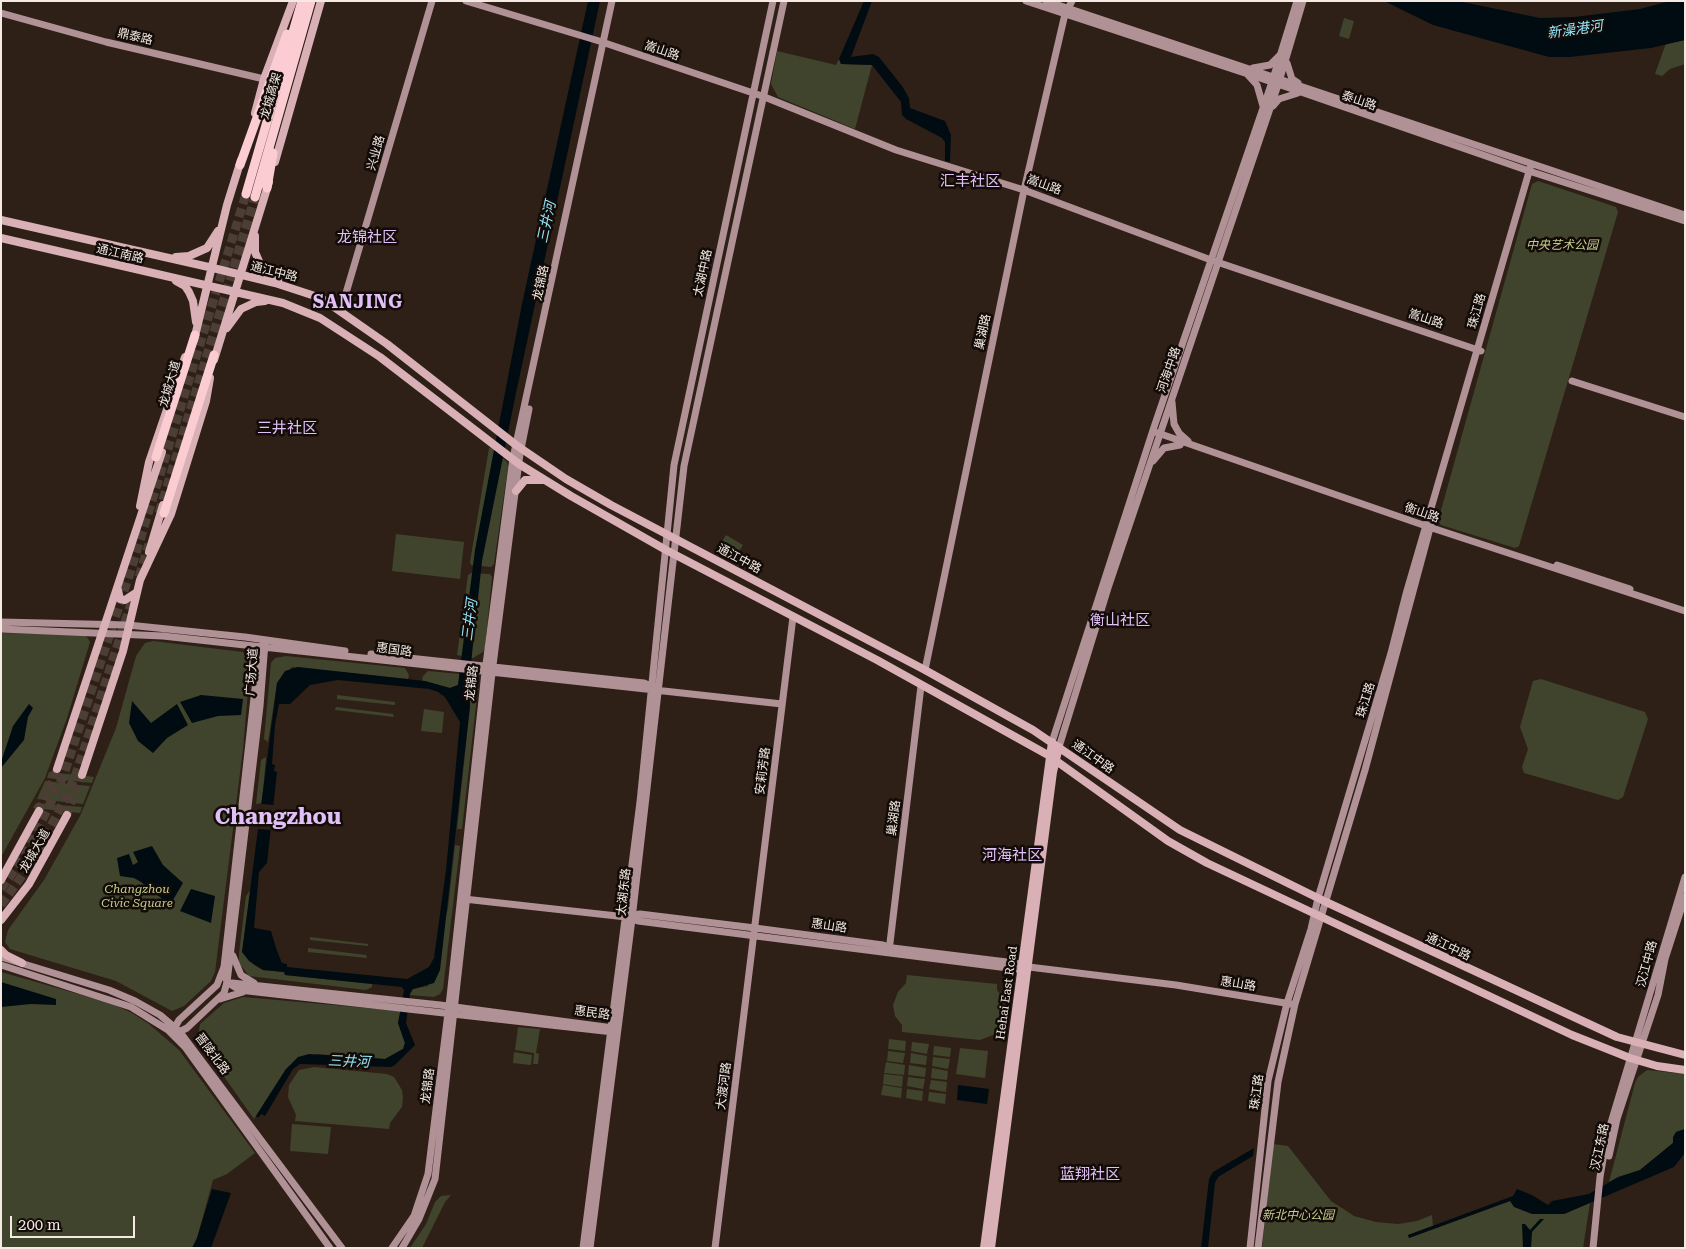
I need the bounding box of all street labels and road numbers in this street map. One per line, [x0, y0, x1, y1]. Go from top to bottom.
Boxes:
street label: 鼎泰路 [116, 26, 154, 48]
street label: 嵩山路 [643, 38, 681, 64]
street label: 龙城高架 [257, 71, 285, 121]
street label: 泰山路 [1340, 88, 1378, 114]
street label: 兴业路 [364, 134, 388, 172]
street label: 嵩山路 [1025, 172, 1063, 198]
street label: 通江南路 [95, 242, 145, 266]
street label: 太湖中路 [691, 248, 715, 298]
street label: 通江中路 [249, 259, 299, 285]
street label: 龙锦路 [530, 264, 552, 302]
street label: 珠江路 [1465, 292, 1489, 330]
street label: 嵩山路 [1407, 307, 1445, 331]
street label: 巢湖路 [972, 313, 994, 351]
street label: 河海中路 [1154, 345, 1184, 395]
street label: 龙城大道 [156, 359, 184, 409]
street label: 衡山路 [1403, 500, 1441, 526]
street label: 通江中路 [714, 541, 764, 577]
street label: 惠国路 [375, 640, 413, 660]
street label: 广场大道 [243, 648, 261, 696]
street label: 龙锦路 [463, 664, 481, 702]
street label: 珠江路 [1354, 681, 1378, 719]
street label: 通江中路 [1069, 737, 1117, 777]
street label: 安莉芳路 [753, 746, 773, 796]
street label: 巢湖路 [885, 799, 903, 837]
street label: 龙城大道 [17, 827, 53, 875]
street label: 太湖东路 [614, 867, 634, 917]
street label: 惠山路 [810, 916, 848, 936]
street label: 通江中路 [1423, 930, 1473, 964]
street label: 汉江中路 [1634, 939, 1660, 989]
street label: Hehai East Road [993, 945, 1021, 1041]
street label: 惠山路 [1219, 974, 1257, 994]
street label: 惠民路 [573, 1003, 611, 1023]
street label: 晋陵北路 [192, 1030, 232, 1078]
street label: 大渡河路 [714, 1061, 734, 1111]
street label: 龙锦路 [419, 1067, 437, 1105]
street label: 珠江路 [1247, 1073, 1267, 1111]
street label: 汉江东路 [1588, 1122, 1612, 1172]

